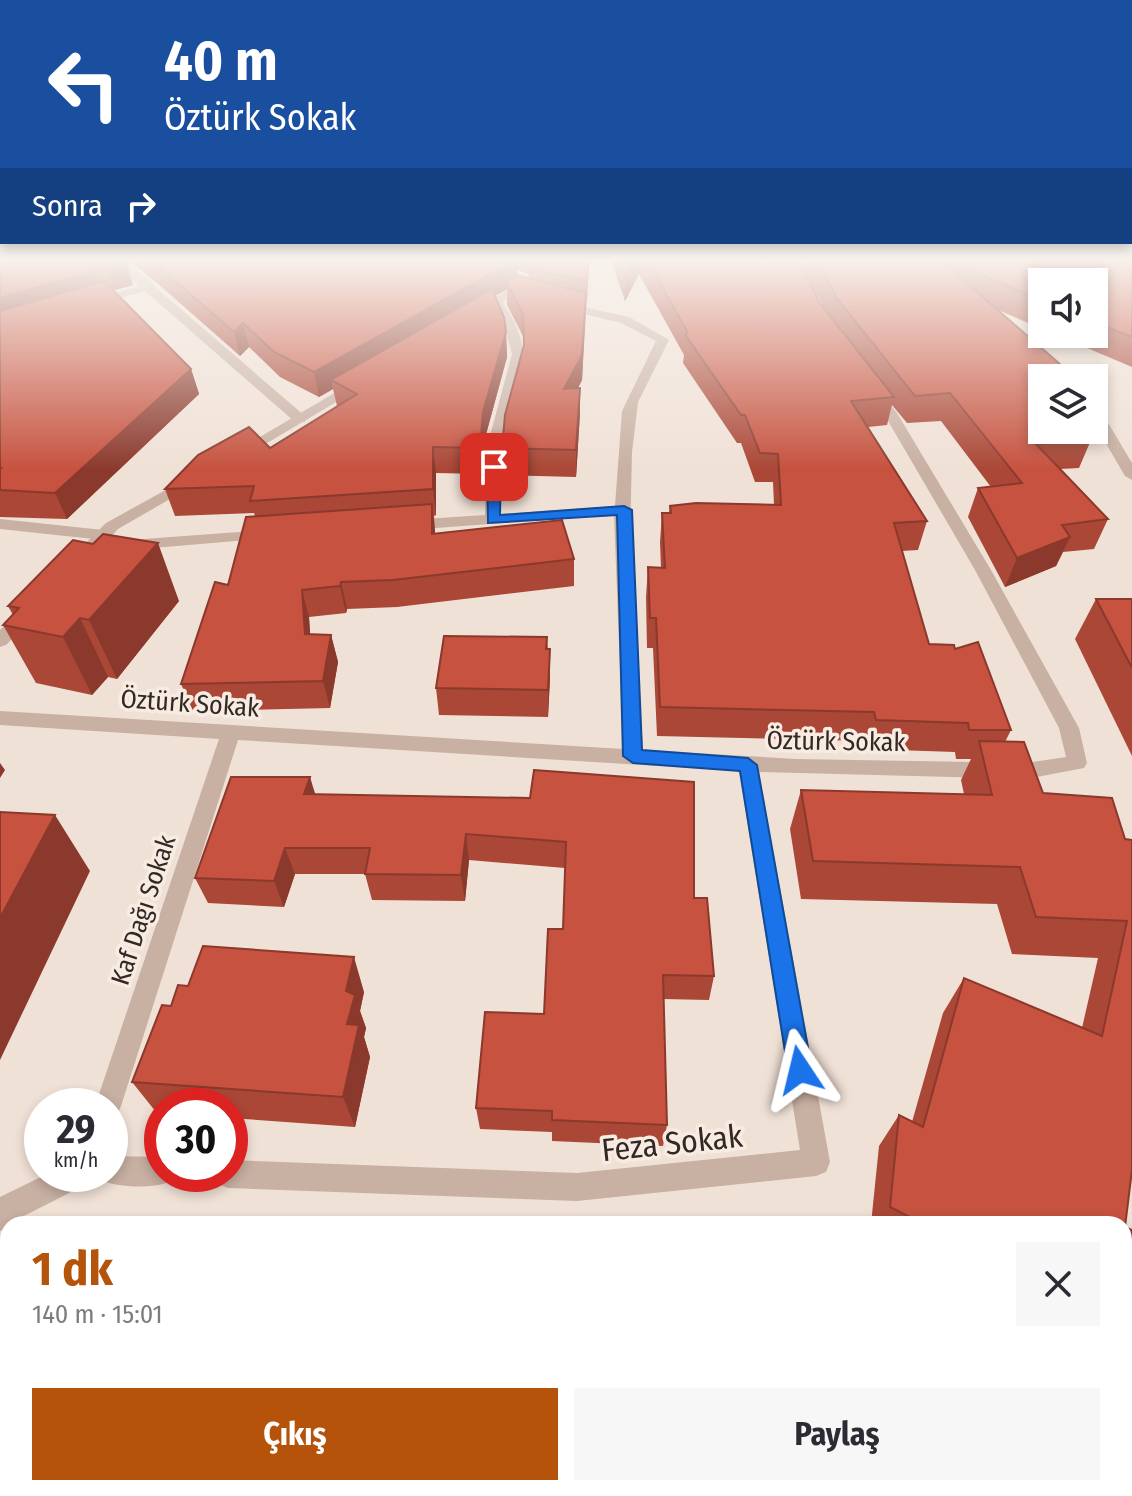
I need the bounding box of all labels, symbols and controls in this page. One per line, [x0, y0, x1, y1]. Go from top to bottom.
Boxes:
text: 40 m [164, 28, 278, 95]
icon: left [32, 32, 136, 136]
text: Öztürk Sokak [164, 96, 356, 140]
icon: right [119, 184, 163, 228]
text: Sonra [32, 188, 103, 224]
map controls [1028, 268, 1108, 444]
button: sound [1028, 268, 1108, 348]
button: layers [1028, 364, 1108, 444]
pin [460, 433, 528, 501]
icon: arrive [472, 445, 516, 489]
street label: Öztürk Sokak [120, 683, 261, 724]
street label: Öztürk Sokak [766, 725, 907, 758]
street label: Kaf Dağı Sokak [105, 830, 183, 989]
position arrow [758, 1028, 842, 1112]
speed limit sign: 30 [144, 1088, 248, 1192]
text: 29 [56, 1106, 95, 1154]
street label: Feza Sokak [600, 1117, 745, 1169]
text: km/h [54, 1148, 98, 1172]
text: 1 dk [32, 1240, 113, 1298]
button: close [1016, 1242, 1100, 1326]
text: 140 m · 15:01 [32, 1299, 163, 1330]
button: Çıkış [32, 1388, 558, 1480]
button: Paylaş [574, 1388, 1100, 1480]

